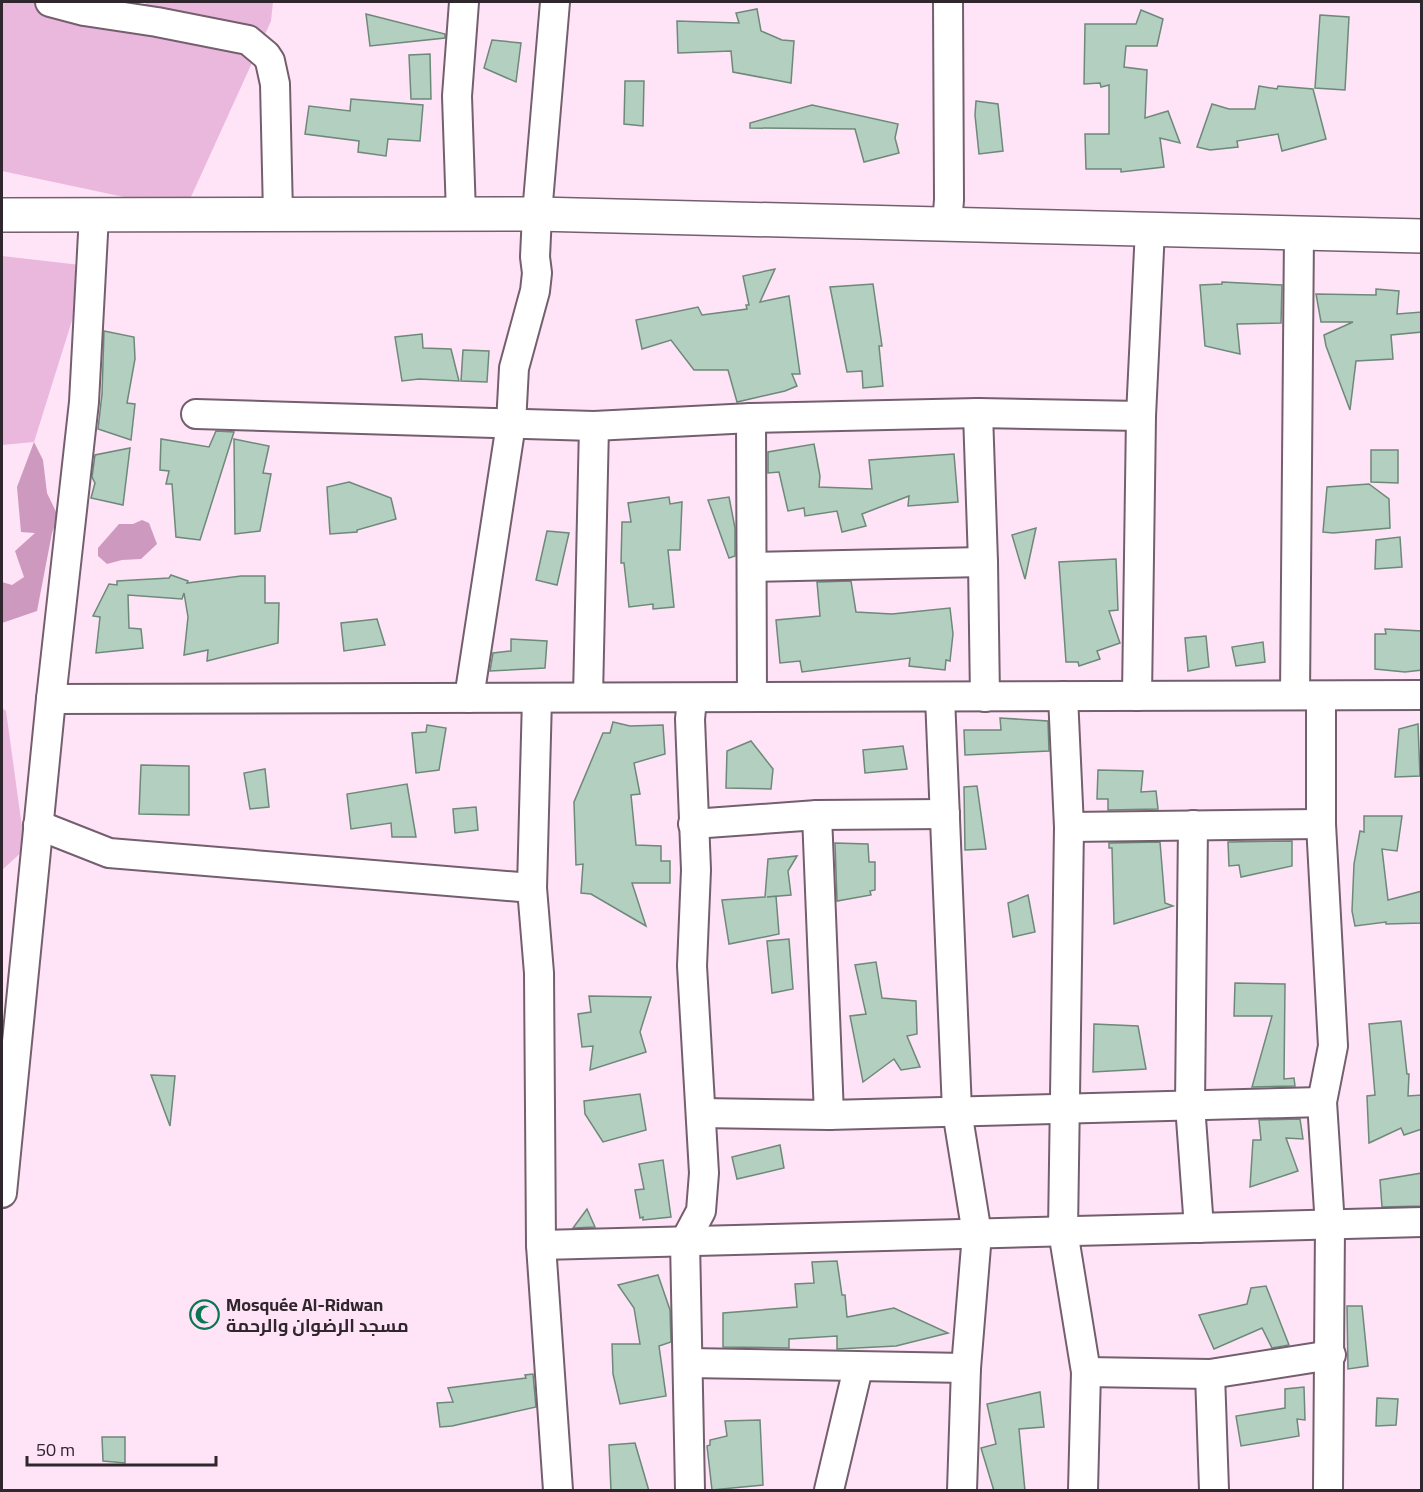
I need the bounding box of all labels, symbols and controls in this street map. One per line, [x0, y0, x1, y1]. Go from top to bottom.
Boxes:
place label: Mosquée Al-Ridwan مسجد الرضوان والرحمة [226, 1288, 409, 1342]
mosque icon: Mosquée Al-Ridwan مسجد الرضوان والرحمة [189, 1299, 221, 1331]
scale bar [27, 1429, 216, 1467]
text: 50 m [36, 1433, 75, 1466]

